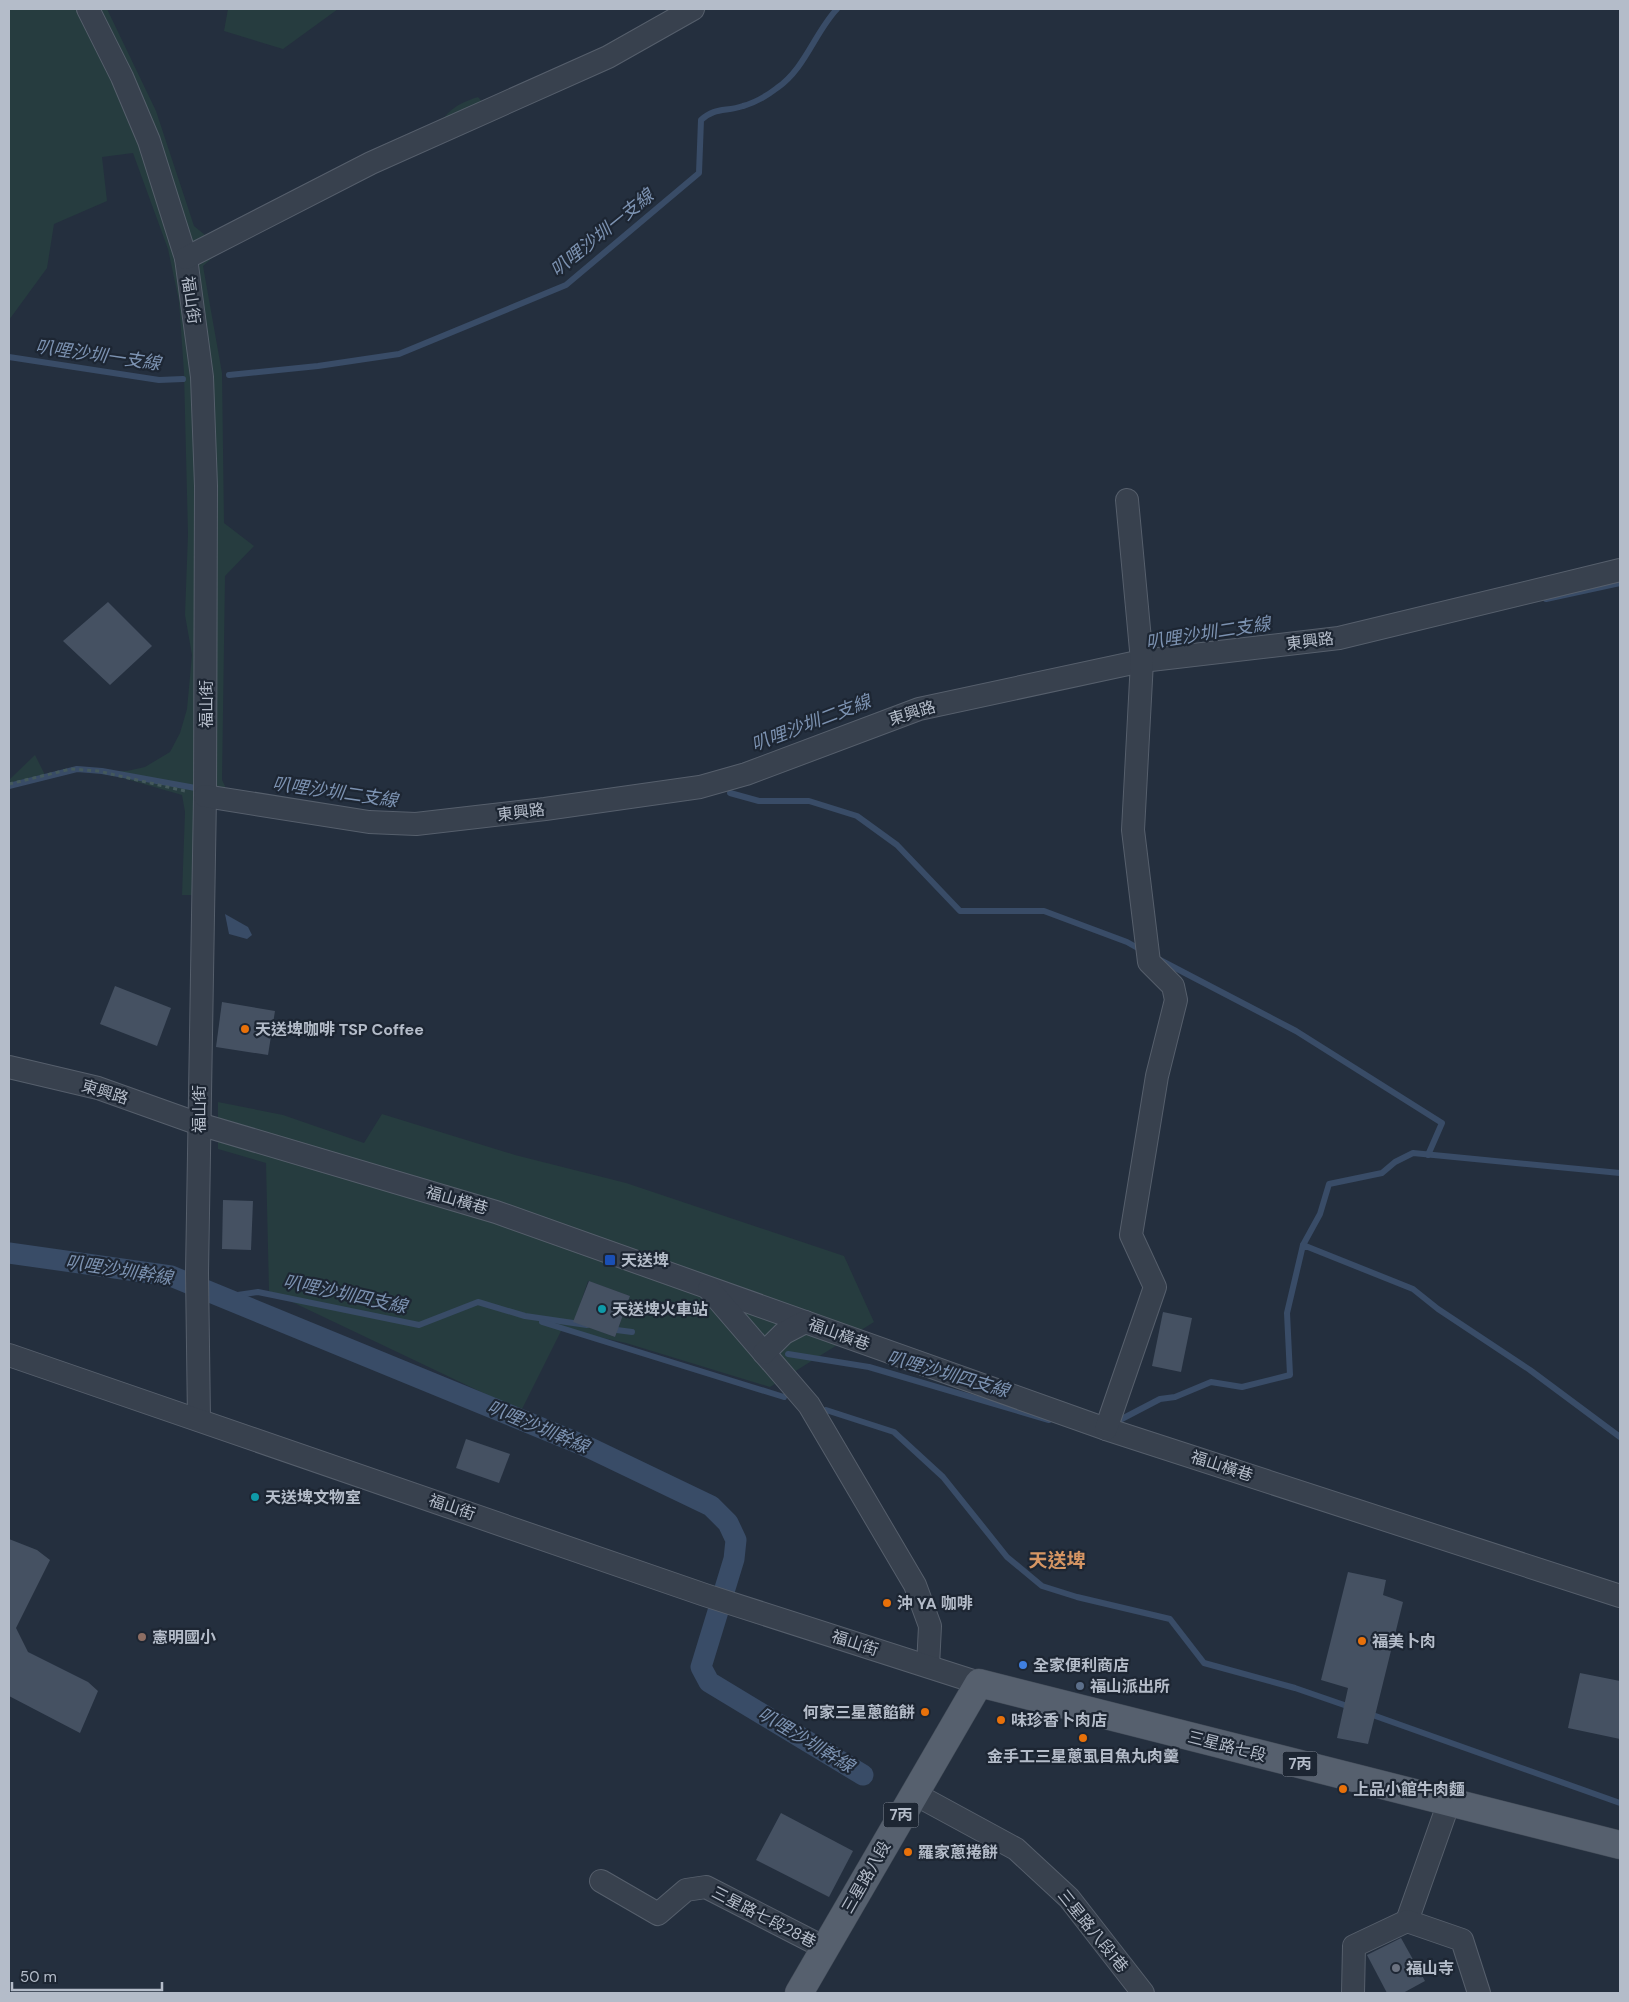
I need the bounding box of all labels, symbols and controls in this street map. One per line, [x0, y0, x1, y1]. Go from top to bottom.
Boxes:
water label: 叭哩沙圳一支線 [545, 183, 660, 282]
street label: 福山街 [177, 275, 205, 325]
water label: 叭哩沙圳一支線 [34, 334, 164, 376]
water label: 叭哩沙圳二支線 [1144, 611, 1274, 655]
street label: 東興路 [1285, 628, 1335, 654]
street label: 福山街 [196, 680, 217, 728]
water label: 叭哩沙圳二支線 [748, 689, 876, 757]
street label: 東興路 [886, 696, 938, 730]
water label: 叭哩沙圳二支線 [271, 771, 401, 813]
street label: 東興路 [496, 799, 546, 825]
place label: 天送埤咖啡 TSP Coffee [255, 1019, 424, 1040]
marker: 天送埤咖啡 TSP Coffee [239, 1023, 251, 1035]
street label: 東興路 [79, 1075, 131, 1109]
street label: 福山街 [189, 1085, 210, 1133]
street label: 福山橫巷 [423, 1181, 491, 1219]
water label: 叭哩沙圳幹線 [64, 1250, 176, 1291]
place label: 天送埤 [621, 1250, 669, 1271]
marker: 天送埤 [603, 1253, 617, 1267]
water label: 叭哩沙圳四支線 [281, 1269, 411, 1319]
place label: 天送埤火車站 [612, 1299, 708, 1320]
marker: 天送埤火車站 [596, 1303, 608, 1315]
street label: 福山橫巷 [805, 1313, 873, 1355]
water label: 叭哩沙圳四支線 [884, 1345, 1014, 1403]
water label: 叭哩沙圳幹線 [484, 1395, 594, 1460]
street label: 福山橫巷 [1188, 1446, 1256, 1486]
place label: 天送埤文物室 [265, 1487, 361, 1508]
street label: 福山街 [426, 1489, 478, 1525]
marker: 天送埤文物室 [249, 1491, 261, 1503]
district label: 天送埤 [1028, 1548, 1086, 1573]
place label: 沖 YA 咖啡 [897, 1593, 973, 1614]
marker: 沖 YA 咖啡 [881, 1597, 893, 1609]
street label: 福山街 [829, 1626, 881, 1660]
place label: 憲明國小 [152, 1627, 216, 1648]
marker: 憲明國小 [136, 1631, 148, 1643]
place label: 福美卜肉 [1372, 1631, 1436, 1652]
marker: 福美卜肉 [1356, 1635, 1368, 1647]
place label: 全家便利商店 [1033, 1655, 1129, 1676]
marker: 全家便利商店 [1017, 1659, 1029, 1671]
place label: 福山派出所 [1090, 1676, 1170, 1697]
marker: 福山派出所 [1074, 1680, 1086, 1692]
water label: 叭哩沙圳幹線 [754, 1702, 860, 1779]
place label: 何家三星蔥餡餅 [803, 1702, 915, 1723]
marker: 何家三星蔥餡餅 [919, 1706, 931, 1718]
place label: 味珍香卜肉店 [1011, 1710, 1107, 1731]
marker: 味珍香卜肉店 [995, 1714, 1007, 1726]
street label: 三星路七段 [1186, 1726, 1268, 1766]
marker: 金手工三星蔥虱目魚丸肉羹 [1077, 1732, 1089, 1744]
place label: 金手工三星蔥虱目魚丸肉羹 [987, 1746, 1179, 1767]
road number: 7丙 [1282, 1752, 1318, 1776]
place label: 上品小館牛肉麵 [1353, 1779, 1465, 1800]
marker: 上品小館牛肉麵 [1337, 1783, 1349, 1795]
road number: 7丙 [884, 1802, 918, 1828]
street label: 三星路八段 [837, 1837, 895, 1917]
place label: 羅家蔥捲餅 [918, 1842, 998, 1863]
marker: 羅家蔥捲餅 [902, 1846, 914, 1858]
street label: 三星路七段28巷 [708, 1882, 820, 1952]
street label: 三星路八段1巷 [1053, 1885, 1133, 1977]
place label: 福山寺 [1406, 1958, 1454, 1979]
scale bar [12, 1960, 162, 1992]
marker: 福山寺 [1390, 1962, 1402, 1974]
text: 50 m [20, 1967, 57, 1987]

